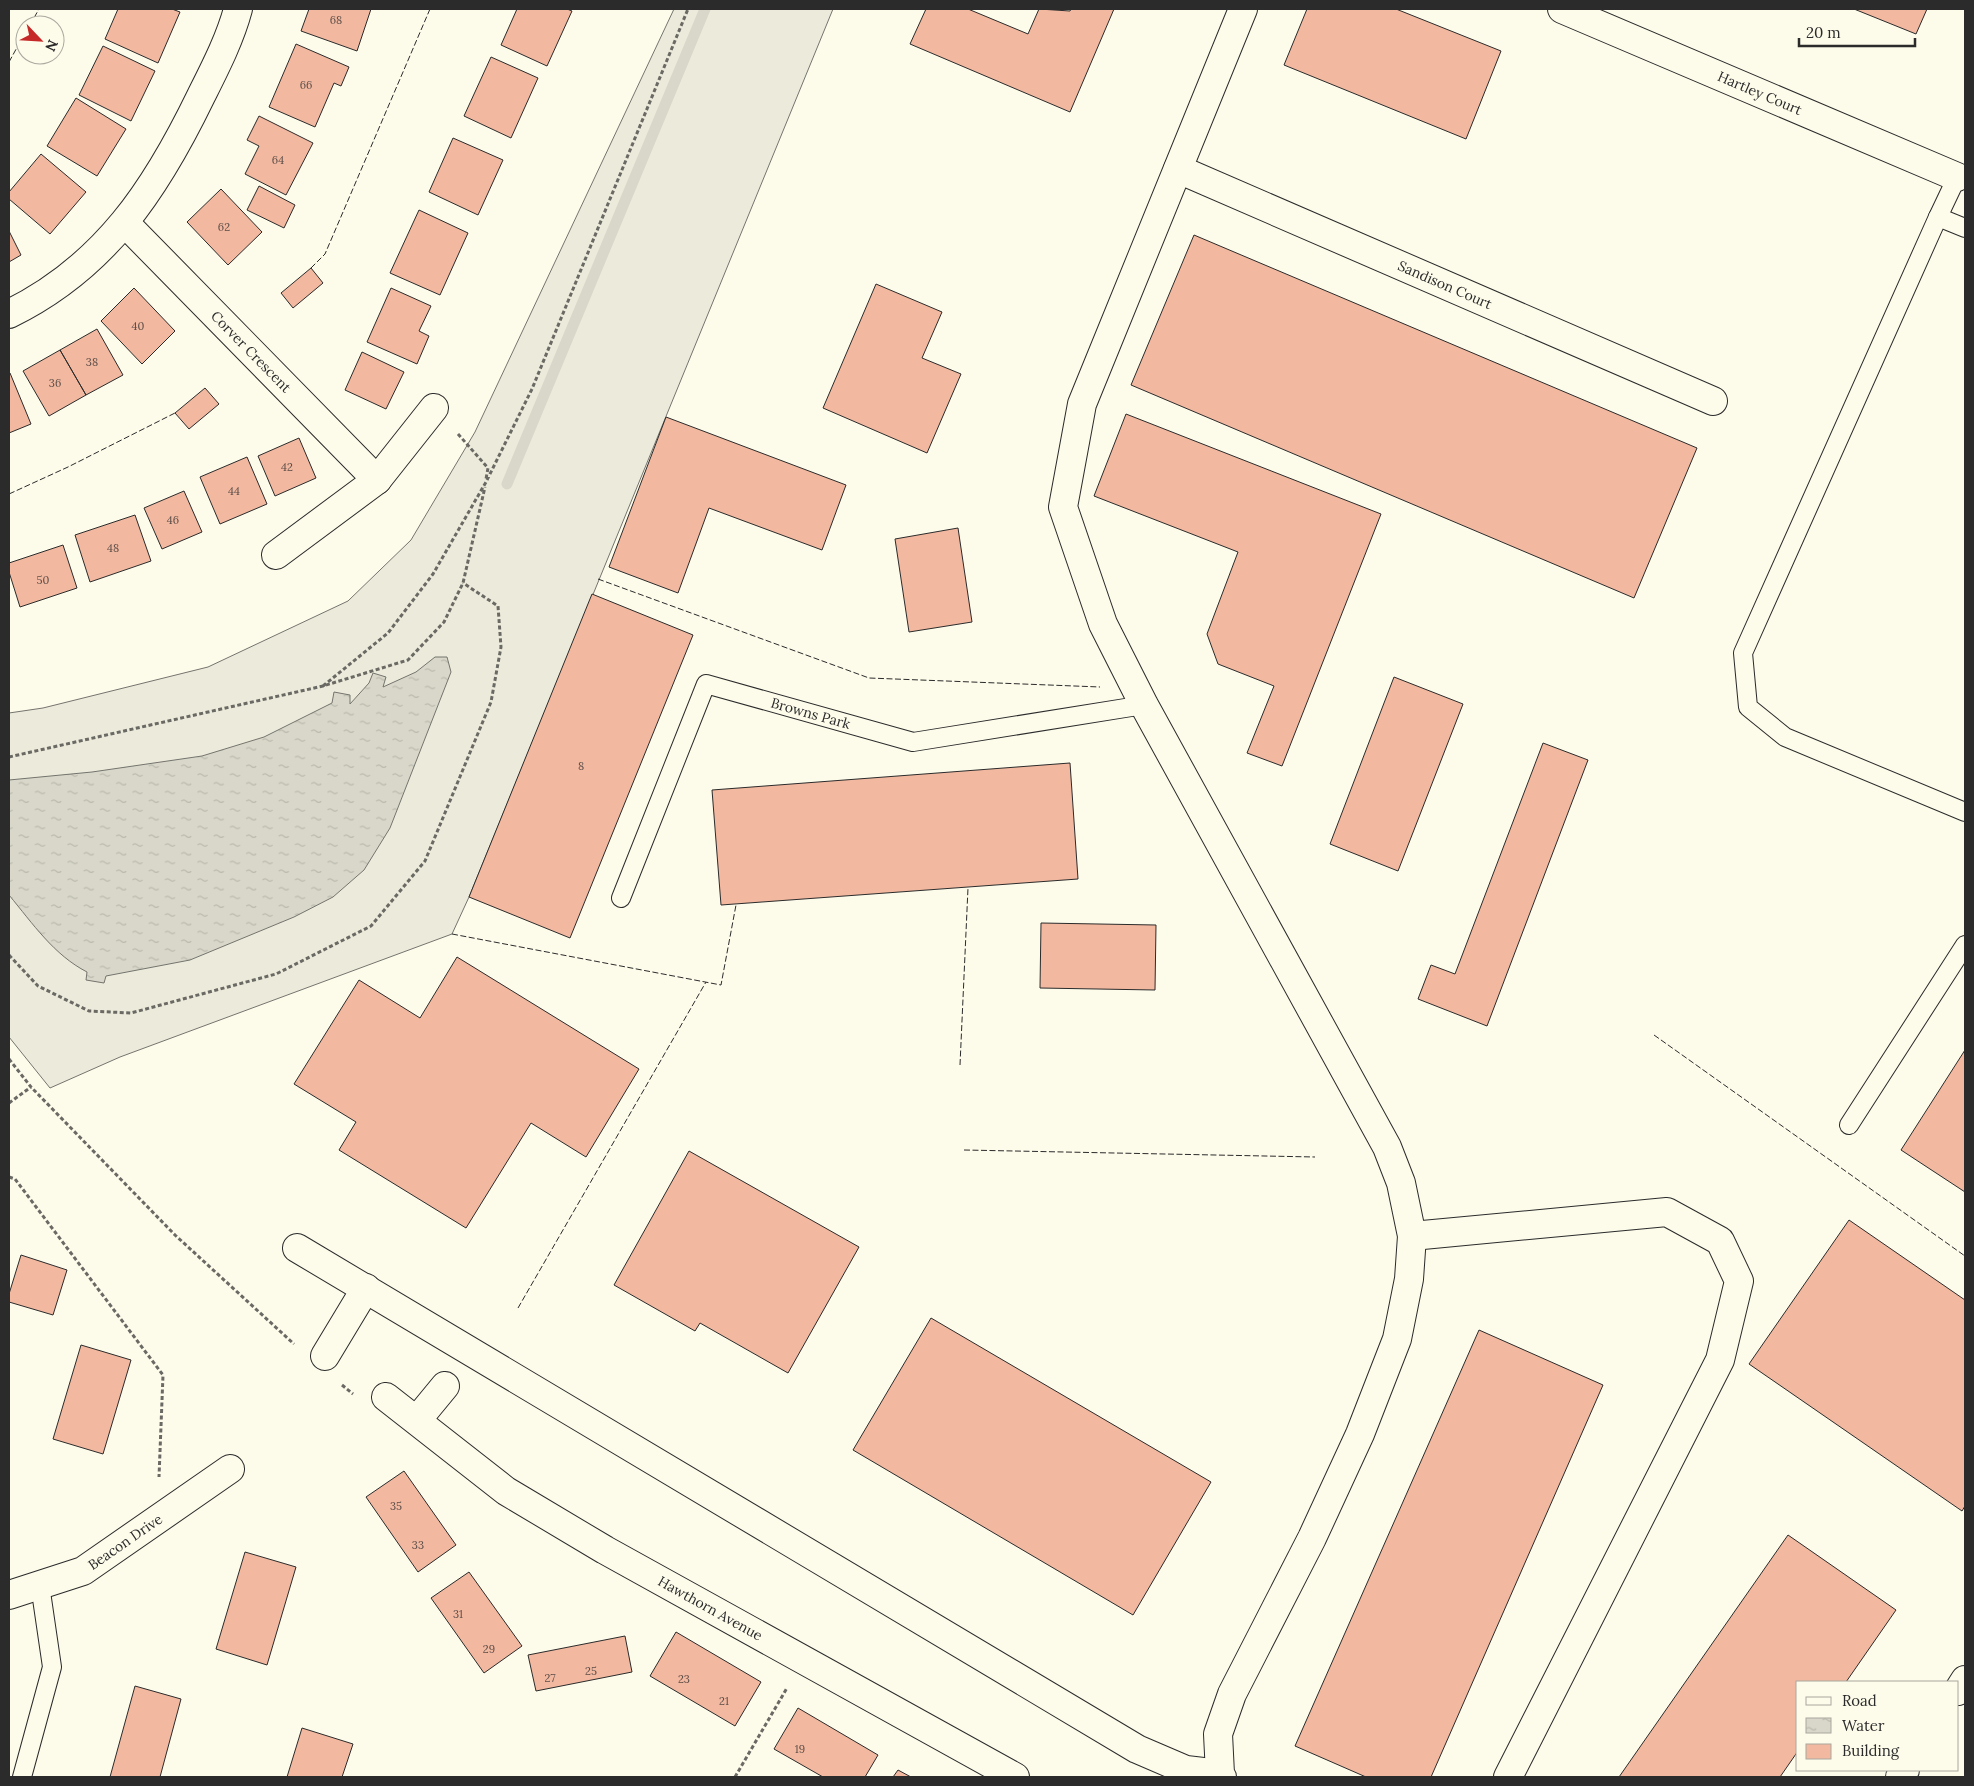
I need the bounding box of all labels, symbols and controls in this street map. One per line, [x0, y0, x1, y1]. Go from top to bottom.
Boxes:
house number: 68 [330, 13, 342, 27]
north arrow [15, 15, 65, 65]
scale bar [1799, 15, 1915, 47]
text: 20 m [1806, 23, 1841, 42]
text: N [41, 37, 62, 54]
street label: Hartley Court [1715, 67, 1805, 119]
house number: 66 [300, 78, 312, 92]
house number: 64 [272, 153, 284, 167]
house number: 62 [218, 220, 230, 234]
street label: Sandison Court [1395, 256, 1495, 313]
street label: Corver Crescent [207, 307, 295, 396]
house number: 40 [132, 319, 145, 333]
house number: 38 [86, 355, 98, 369]
house number: 36 [49, 376, 61, 390]
house number: 42 [281, 460, 293, 474]
house number: 44 [228, 484, 240, 498]
house number: 46 [167, 513, 179, 527]
house number: 48 [107, 541, 119, 555]
house number: 50 [37, 573, 50, 587]
street label: Browns Park [769, 694, 853, 733]
house number: 8 [578, 759, 584, 773]
house number: 35 [390, 1499, 402, 1513]
street label: Beacon Drive [84, 1510, 166, 1574]
house number: 33 [412, 1538, 424, 1552]
street label: Hawthorn Avenue [655, 1572, 766, 1645]
house number: 31 [453, 1607, 463, 1621]
house number: 29 [483, 1642, 495, 1656]
house number: 25 [585, 1664, 597, 1678]
house number: 27 [545, 1671, 555, 1685]
house number: 23 [678, 1672, 690, 1686]
legend [1796, 1681, 1959, 1771]
text: Road [1842, 1691, 1877, 1710]
house number: 21 [719, 1694, 729, 1708]
text: Water [1842, 1716, 1885, 1735]
text: Building [1842, 1741, 1900, 1760]
house number: 19 [795, 1742, 805, 1756]

